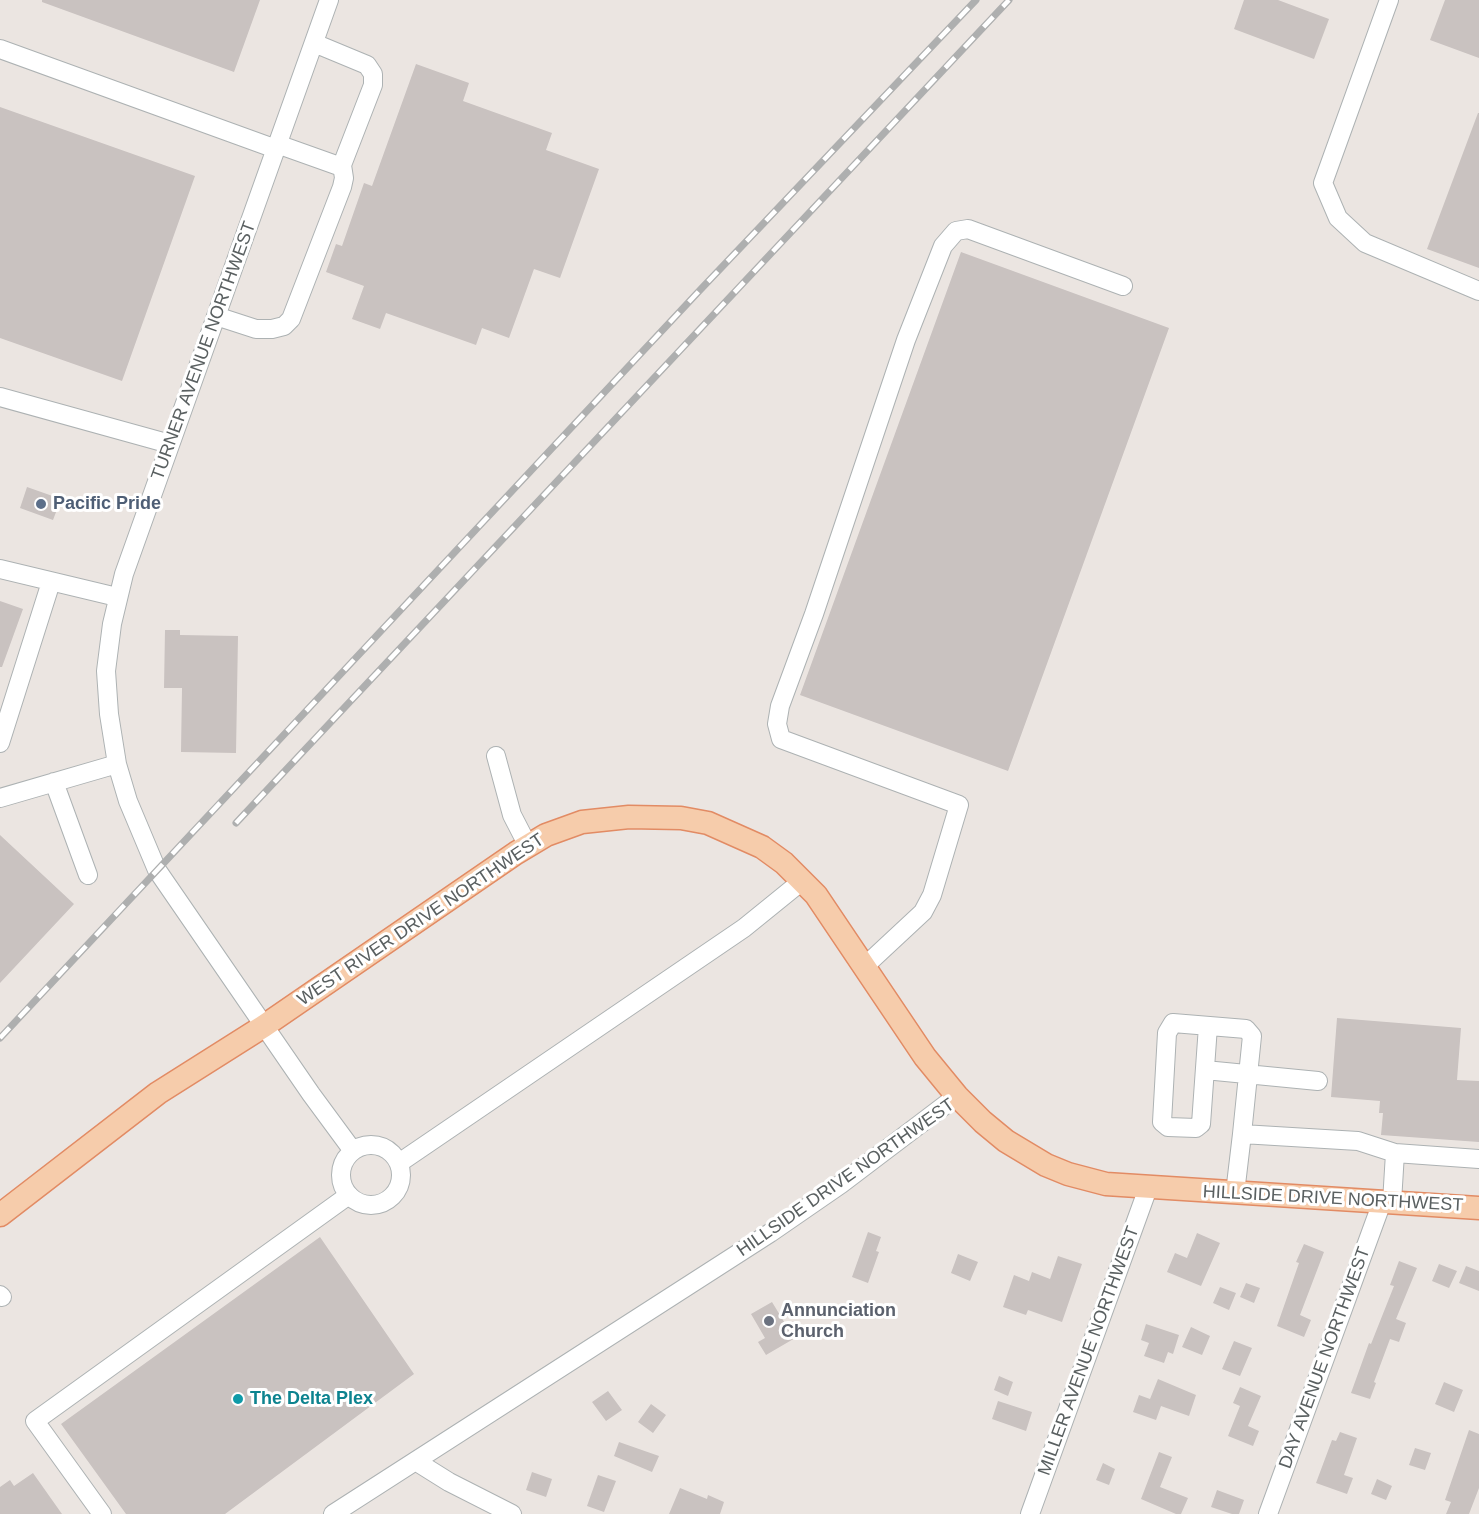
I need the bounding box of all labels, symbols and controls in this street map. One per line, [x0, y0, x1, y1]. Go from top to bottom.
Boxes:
street label: TURNER AVENUE NORTHWEST [147, 219, 261, 483]
place label: Pacific Pride [53, 493, 161, 515]
marker: Pacific Pride [34, 497, 48, 511]
street label: WEST RIVER DRIVE NORTHWEST [294, 829, 548, 1011]
street label: HILLSIDE DRIVE NORTHWEST [733, 1094, 959, 1262]
street label: HILLSIDE DRIVE NORTHWEST [1202, 1181, 1464, 1217]
street label: MILLER AVENUE NORTHWEST [1034, 1224, 1144, 1478]
street label: DAY AVENUE NORTHWEST [1275, 1244, 1375, 1472]
place label: Annunciation Church [781, 1300, 896, 1342]
marker: Annunciation Church [762, 1314, 776, 1328]
place label: The Delta Plex [250, 1388, 373, 1410]
marker: The Delta Plex [231, 1392, 245, 1406]

